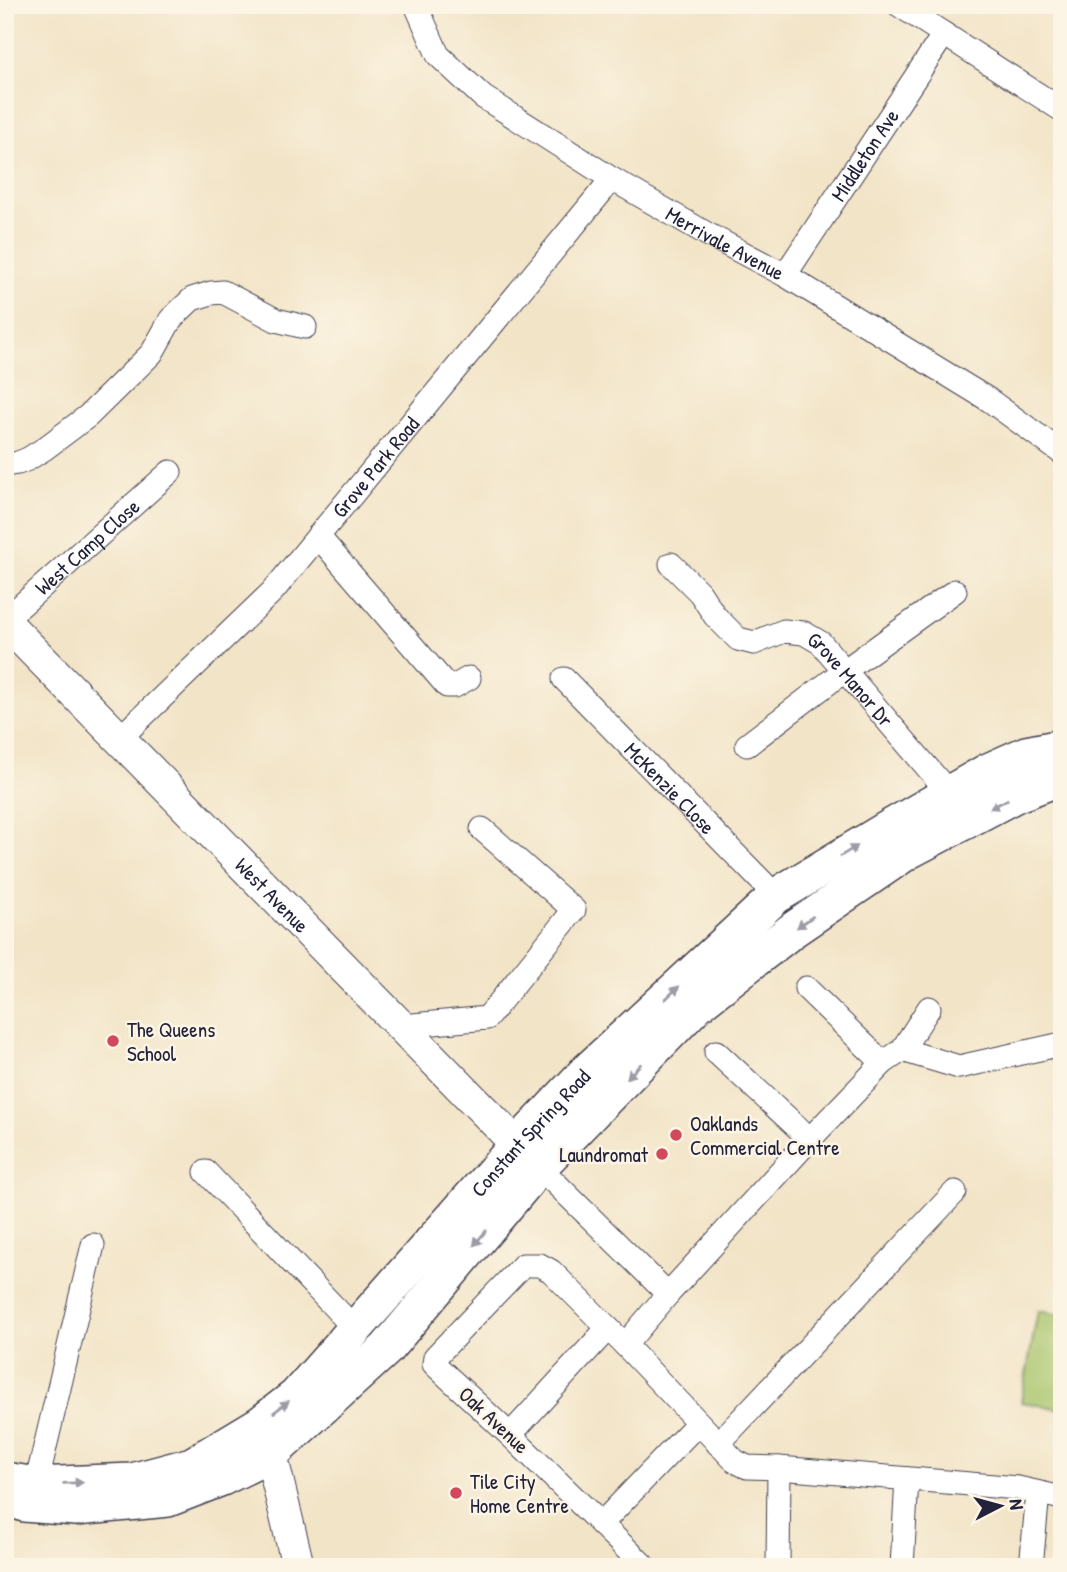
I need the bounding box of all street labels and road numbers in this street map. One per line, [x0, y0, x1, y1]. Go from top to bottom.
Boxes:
street label: Middleton Ave [823, 103, 905, 206]
street label: Merrivale Avenue [661, 199, 789, 287]
street label: Grove Park Road [325, 410, 425, 523]
street label: West Camp Close [28, 492, 145, 601]
street label: Grove Manor Dr [803, 624, 900, 733]
street label: McKenzie Close [618, 735, 722, 840]
street label: West Avenue [229, 851, 316, 939]
street label: Constant Spring Road [464, 1062, 596, 1203]
street label: Oak Avenue [452, 1380, 536, 1460]

